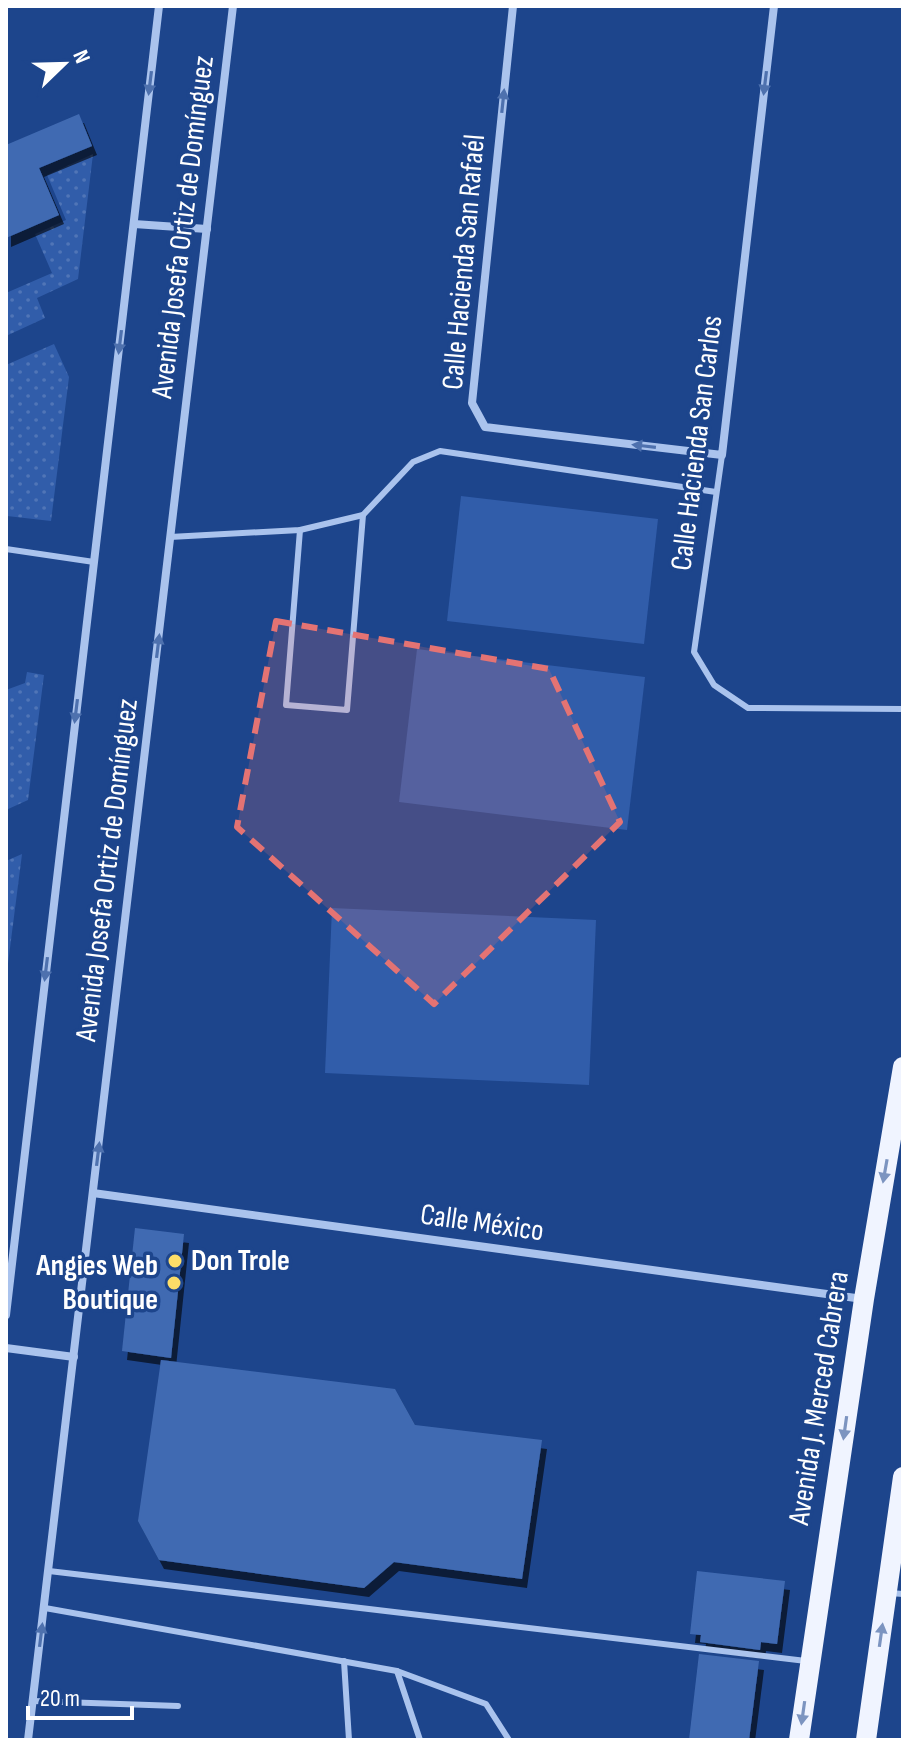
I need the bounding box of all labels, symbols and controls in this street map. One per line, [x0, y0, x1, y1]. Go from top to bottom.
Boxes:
north arrow [24, 24, 104, 104]
text: N [66, 46, 96, 67]
street label: Avenida Josefa Ortiz de Domínguez [144, 53, 222, 401]
one-way arrow [143, 71, 156, 96]
one-way arrow [758, 71, 771, 96]
one-way arrow [497, 88, 510, 113]
street label: Calle Hacienda San Rafaél [435, 133, 493, 391]
street label: Calle Hacienda San Carlos [663, 313, 731, 573]
one-way arrow [113, 330, 126, 355]
one-way arrow [631, 439, 656, 452]
one-way arrow [151, 633, 164, 658]
street label: Avenida Josefa Ortiz de Domínguez [68, 696, 146, 1044]
one-way arrow [70, 699, 83, 724]
one-way arrow [40, 957, 53, 982]
one-way arrow [91, 1141, 104, 1166]
one-way arrow [879, 1159, 891, 1184]
street label: Calle México [418, 1197, 546, 1249]
place label: Don Trole [191, 1243, 290, 1279]
place label: Angies Web Boutique [35, 1248, 158, 1318]
marker: Don Trole [166, 1252, 184, 1270]
street label: Avenida J. Merced Cabrera [781, 1269, 857, 1528]
marker: Angies Web Boutique [165, 1274, 183, 1292]
one-way arrow [838, 1416, 851, 1441]
one-way arrow [35, 1622, 48, 1647]
one-way arrow [875, 1622, 888, 1647]
scale bar [28, 1670, 132, 1720]
text: 20 m [40, 1684, 80, 1713]
one-way arrow [796, 1701, 809, 1726]

